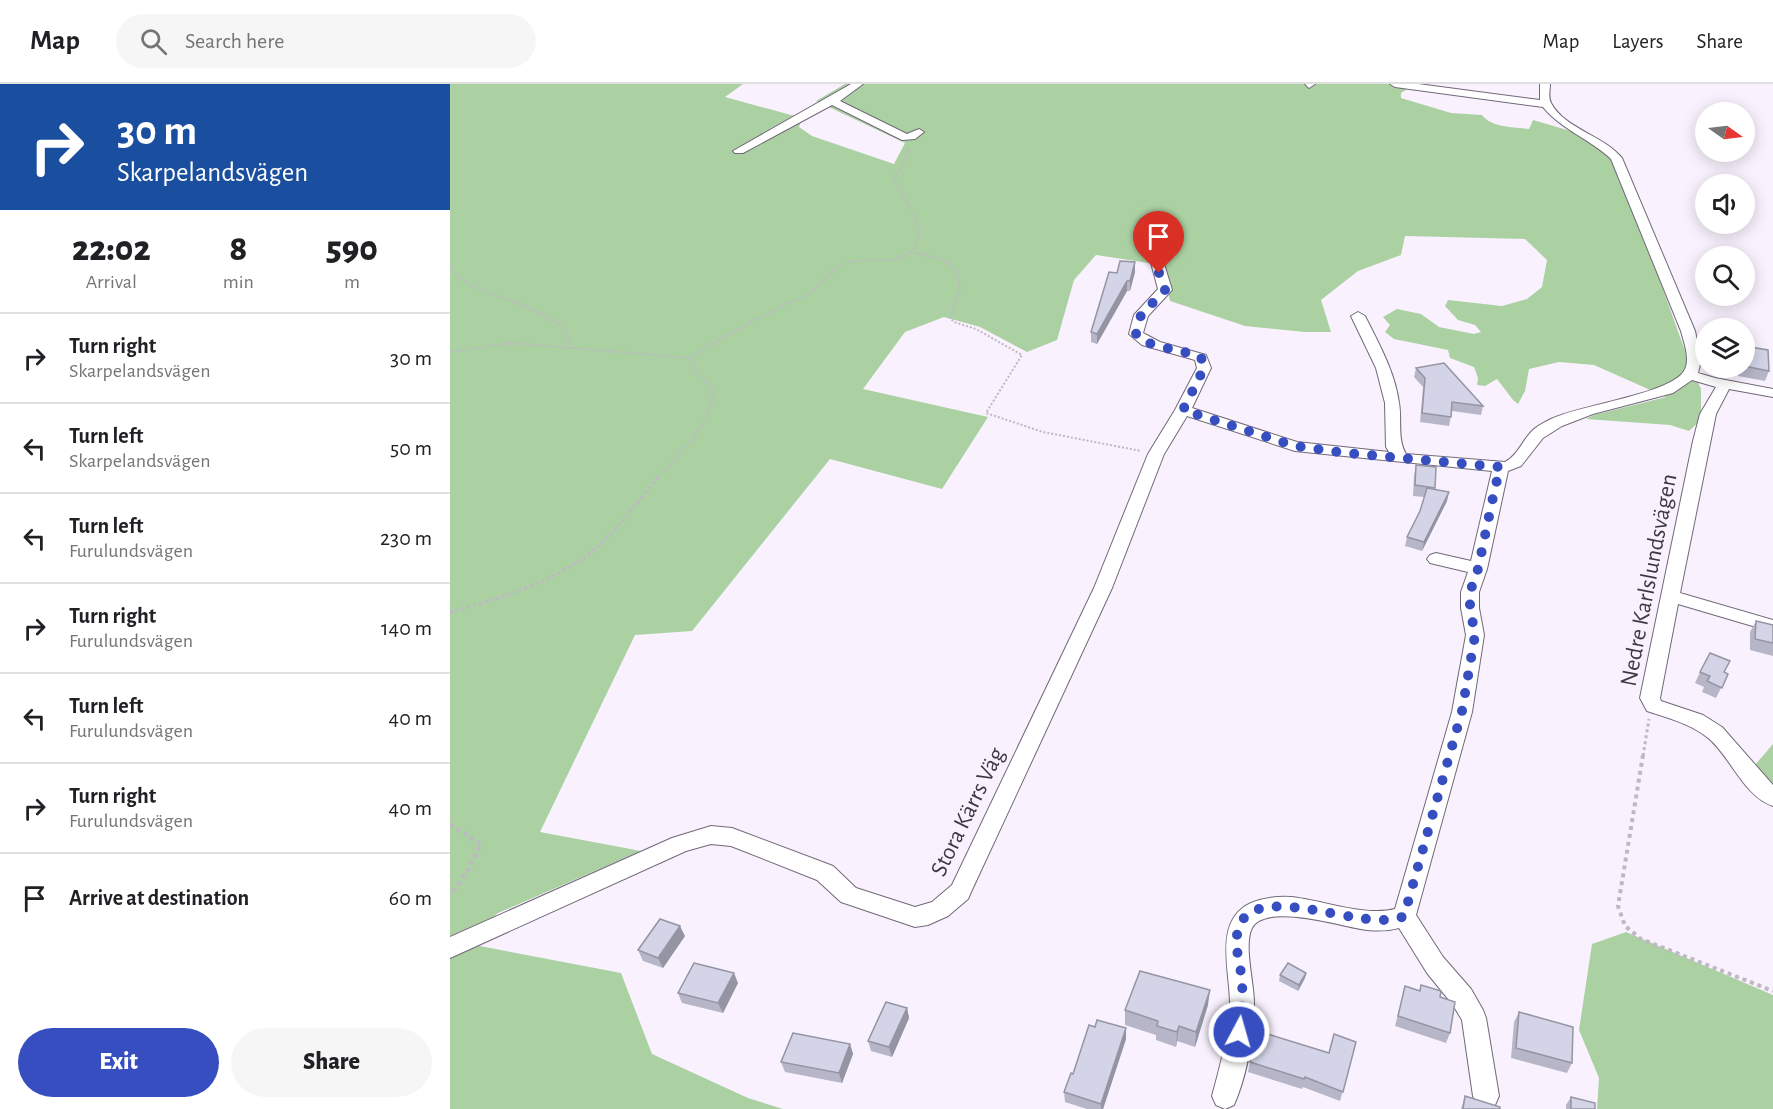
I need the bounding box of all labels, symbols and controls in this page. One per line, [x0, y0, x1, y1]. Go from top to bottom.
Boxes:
search box [116, 14, 536, 68]
icon: search [137, 25, 170, 58]
text: Map [30, 27, 80, 55]
text: Search here [185, 30, 284, 52]
text: Map [1543, 31, 1579, 52]
text: Layers [1612, 31, 1663, 52]
text: Share [1696, 31, 1743, 52]
north arrow [1695, 102, 1755, 162]
map controls [1695, 102, 1755, 378]
icon: right [18, 108, 96, 186]
text: 30 m [117, 110, 197, 152]
text: Skarpelandsvägen [117, 159, 308, 186]
button: sound [1695, 174, 1755, 234]
pin [1133, 211, 1184, 273]
icon: arrive [1142, 220, 1175, 253]
text: 22:02 [72, 231, 151, 267]
text: 8 [229, 231, 247, 267]
text: 590 [326, 231, 378, 267]
button: search [1695, 246, 1755, 306]
text: Arrival [86, 272, 137, 292]
text: min [223, 272, 254, 292]
text: m [344, 272, 360, 292]
button: layers [1695, 318, 1755, 378]
text: Turn right [69, 335, 156, 357]
icon: right [18, 342, 51, 375]
text: 30 m [390, 347, 432, 369]
text: Skarpelandsvägen [69, 361, 211, 381]
text: Turn left [69, 425, 143, 447]
icon: left [18, 432, 51, 465]
text: 50 m [390, 437, 432, 459]
text: Skarpelandsvägen [69, 451, 211, 471]
street label: Nedre Karlslundsvägen [1617, 472, 1681, 688]
text: Turn left [69, 515, 143, 537]
icon: left [18, 522, 51, 555]
text: 230 m [380, 527, 432, 549]
text: Furulundsvägen [69, 541, 193, 561]
text: Turn right [69, 605, 156, 627]
icon: right [18, 612, 51, 645]
text: 140 m [381, 617, 432, 639]
text: Furulundsvägen [69, 631, 193, 651]
text: Turn left [69, 695, 143, 717]
icon: left [18, 702, 51, 735]
text: 40 m [389, 707, 432, 729]
text: Furulundsvägen [69, 721, 193, 741]
street label: Stora Kärrs Väg [927, 744, 1010, 880]
text: Turn right [69, 785, 156, 807]
icon: right [18, 792, 51, 825]
text: 40 m [389, 797, 432, 819]
text: Furulundsvägen [69, 811, 193, 831]
icon: arrive [18, 882, 51, 915]
text: Arrive at destination [69, 887, 249, 909]
text: 60 m [389, 887, 432, 909]
position arrow [1207, 1000, 1271, 1064]
button: Exit [18, 1028, 219, 1097]
button: Share [231, 1028, 432, 1097]

